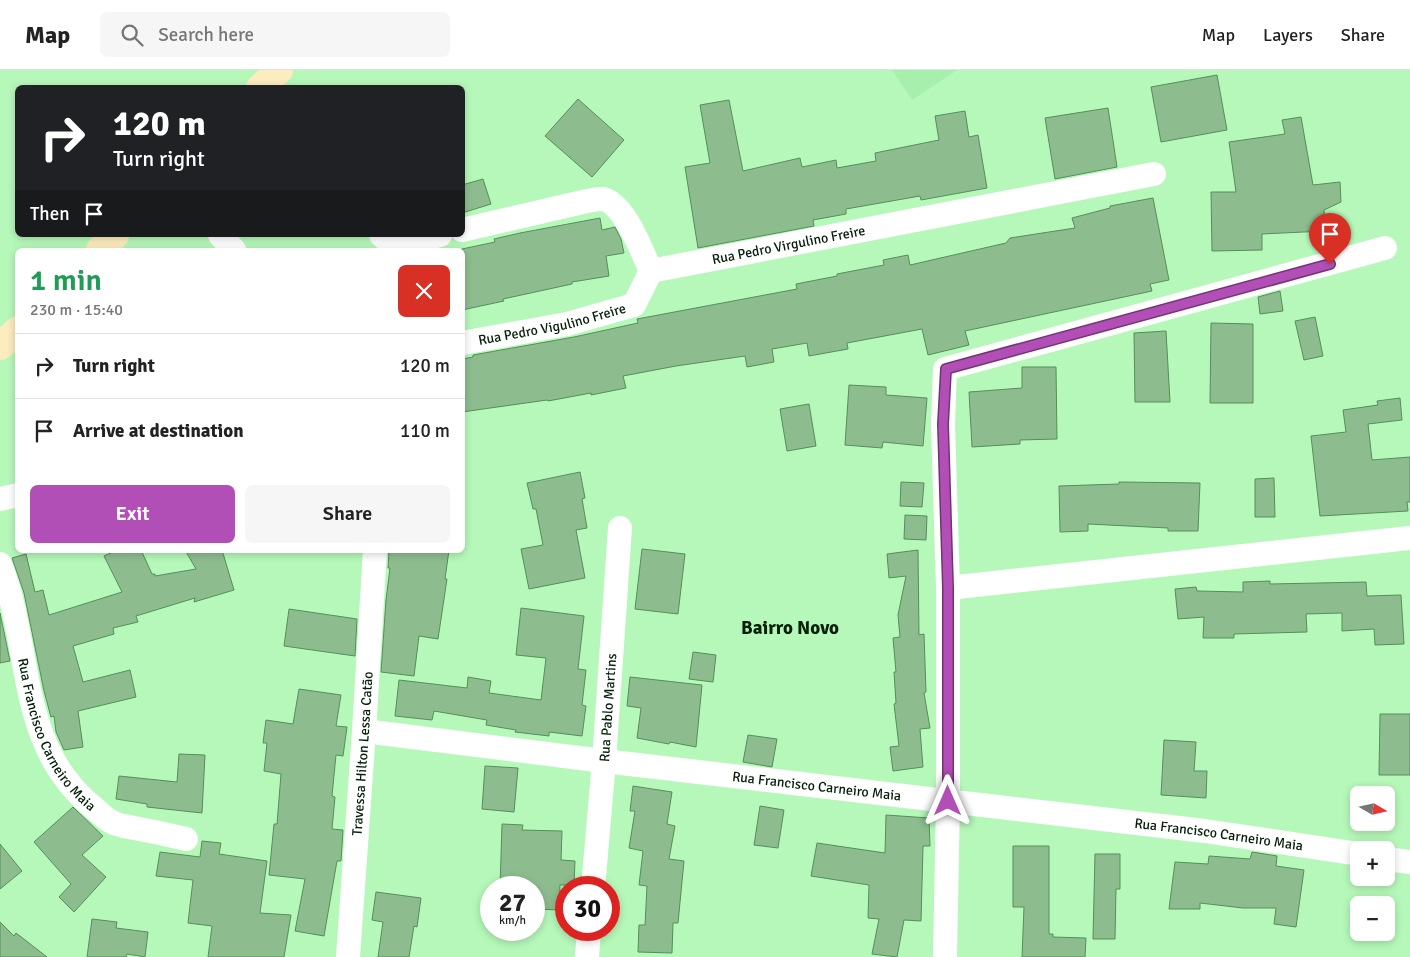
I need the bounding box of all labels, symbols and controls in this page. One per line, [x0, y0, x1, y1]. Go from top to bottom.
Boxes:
search box [100, 12, 450, 57]
text: Map [25, 20, 70, 50]
icon: search [118, 21, 146, 49]
text: Search here [158, 23, 254, 47]
text: Map [1202, 24, 1235, 46]
text: Layers [1263, 24, 1313, 46]
text: Share [1341, 24, 1385, 46]
text: 120 m [113, 102, 206, 145]
icon: right [30, 105, 95, 170]
text: Turn right [113, 145, 205, 172]
icon: arrive [80, 200, 108, 228]
text: Then [30, 202, 70, 226]
pin [1309, 213, 1351, 264]
icon: arrive [1316, 220, 1344, 248]
street label: Rua Pedro Virgulino Freire [711, 222, 867, 268]
text: 1 min [30, 262, 102, 299]
button: close [398, 265, 450, 317]
text: 230 m · 15:40 [30, 300, 123, 320]
street label: Rua Pedro Vigulino Freire [477, 300, 628, 349]
icon: right [30, 352, 58, 380]
text: Turn right [73, 354, 155, 378]
text: 120 m [400, 354, 450, 378]
icon: arrive [30, 417, 58, 445]
text: Arrive at destination [73, 419, 244, 443]
text: 110 m [400, 419, 450, 443]
button: Exit [30, 485, 235, 543]
button: Share [245, 485, 450, 543]
district label: Bairro Novo [741, 616, 839, 640]
street label: Rua Pablo Martins [596, 653, 620, 763]
street label: Rua Francisco Carneiro Maia [14, 657, 99, 815]
street label: Travessa Hilton Lessa Catão [349, 671, 377, 836]
street label: Rua Francisco Carneiro Maia [731, 768, 902, 805]
position arrow [921, 774, 973, 826]
north arrow [1350, 786, 1395, 831]
map controls [1350, 786, 1395, 941]
street label: Rua Francisco Carneiro Maia [1133, 815, 1304, 855]
button: + [1350, 841, 1395, 886]
speed limit sign: 30 [555, 876, 620, 941]
text: 27 [499, 887, 526, 918]
button: − [1350, 896, 1395, 941]
text: km/h [499, 913, 526, 928]

